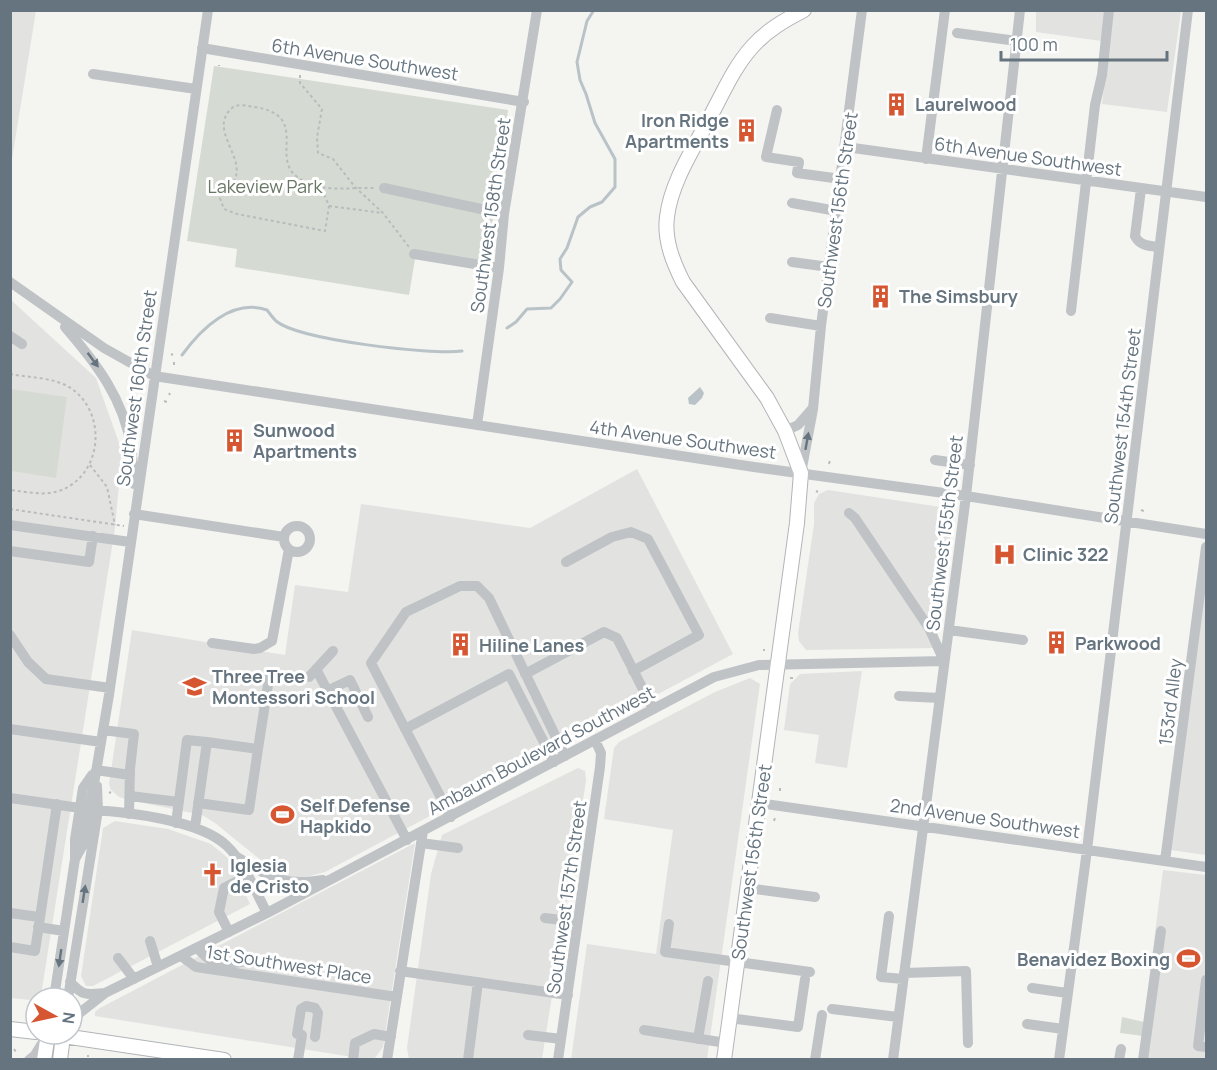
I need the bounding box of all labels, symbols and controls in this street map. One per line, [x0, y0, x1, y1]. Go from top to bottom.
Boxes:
scale bar [1001, 24, 1168, 62]
street label: 6th Avenue Southwest [270, 32, 460, 86]
text: 100 m [1010, 32, 1058, 56]
building icon: Laurelwood [884, 91, 910, 117]
place label: Laurelwood [915, 92, 1017, 116]
place label: Iron Ridge Apartments [625, 108, 729, 153]
street label: Southwest 156th Street [811, 111, 863, 309]
street label: Southwest 158th Street [464, 116, 516, 314]
building icon: Iron Ridge Apartments [734, 117, 760, 143]
street label: 6th Avenue Southwest [933, 131, 1123, 181]
park label: Lakeview Park [208, 174, 324, 198]
building icon: The Simsbury [868, 283, 894, 309]
place label: The Simsbury [899, 284, 1018, 308]
street label: Southwest 160th Street [110, 288, 162, 488]
street label: Southwest 154th Street [1098, 327, 1146, 525]
one-way arrow [87, 352, 99, 368]
street label: 4th Avenue Southwest [588, 414, 778, 464]
place label: Sunwood Apartments [253, 418, 357, 463]
building icon: Sunwood Apartments [222, 427, 248, 453]
one-way arrow [803, 431, 812, 450]
street label: Southwest 155th Street [920, 434, 968, 632]
hospital icon: Clinic 322 [992, 541, 1018, 567]
place label: Clinic 322 [1023, 542, 1109, 566]
building icon: Parkwood [1044, 630, 1070, 656]
place label: Parkwood [1075, 631, 1161, 655]
building icon: Hiline Lanes [448, 632, 474, 658]
place label: Hiline Lanes [479, 633, 585, 657]
street label: 153rd Alley [1153, 657, 1187, 747]
place label: Three Tree Montessori School [212, 664, 375, 709]
school or university icon: Three Tree Montessori School [181, 673, 207, 699]
street label: Ambaum Boulevard Southwest [423, 680, 659, 820]
street label: Southwest 156th Street [725, 763, 777, 961]
place label: Self Defense Hapkido [300, 793, 411, 838]
street label: 2nd Avenue Southwest [889, 793, 1081, 843]
street label: Southwest 157th Street [541, 799, 591, 995]
sports icon: Self Defense Hapkido [269, 802, 295, 828]
place label: Iglesia de Cristo [230, 853, 309, 898]
church icon: Iglesia de Cristo [199, 862, 225, 888]
one-way arrow [80, 884, 89, 903]
street label: 1st Southwest Place [205, 939, 373, 989]
sports icon: Benavidez Boxing [1175, 946, 1201, 972]
place label: Benavidez Boxing [1017, 947, 1170, 971]
one-way arrow [55, 949, 64, 968]
north arrow [24, 986, 84, 1046]
text: N [57, 1011, 81, 1025]

